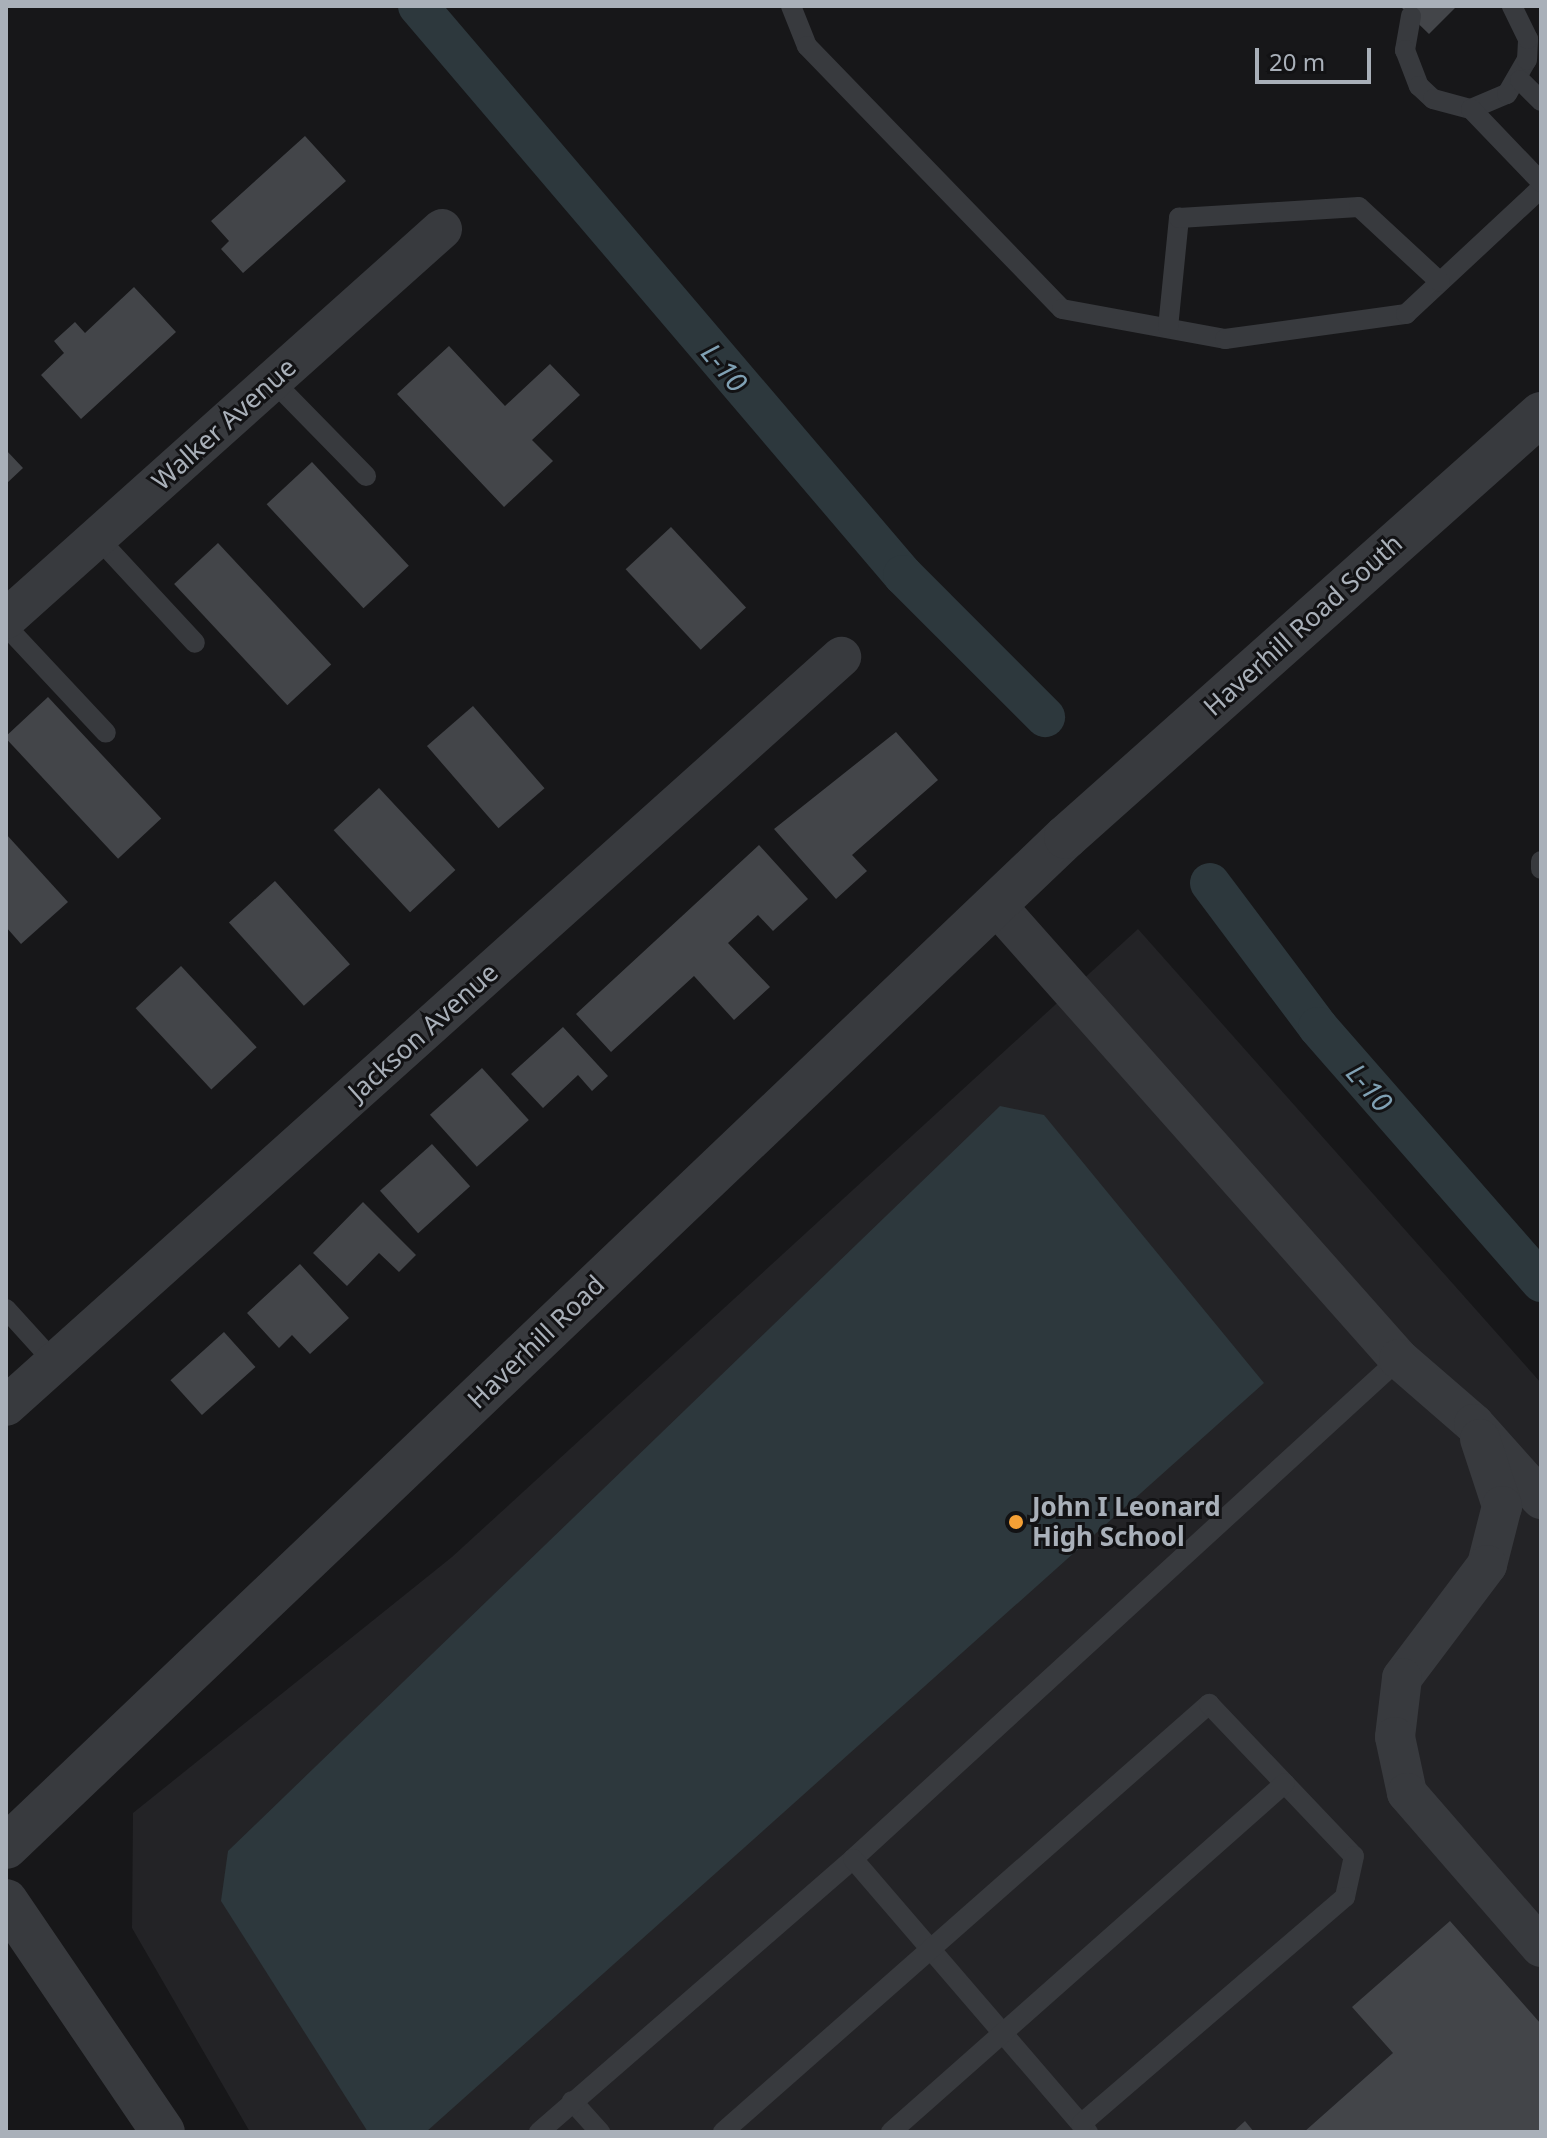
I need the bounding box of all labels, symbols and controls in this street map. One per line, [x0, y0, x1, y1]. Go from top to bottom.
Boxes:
scale bar [1259, 32, 1375, 82]
text: 20 m [1269, 45, 1325, 78]
water label: L-10 [695, 336, 755, 398]
street label: Walker Avenue [146, 351, 302, 497]
street label: Haverhill Road South [1197, 528, 1409, 722]
street label: Jackson Avenue [342, 957, 504, 1107]
water label: L-10 [1340, 1056, 1400, 1118]
street label: Haverhill Road [461, 1269, 611, 1415]
place label: John I Leonard High School [1032, 1491, 1221, 1552]
marker: John I Leonard High School [1007, 1513, 1025, 1531]

